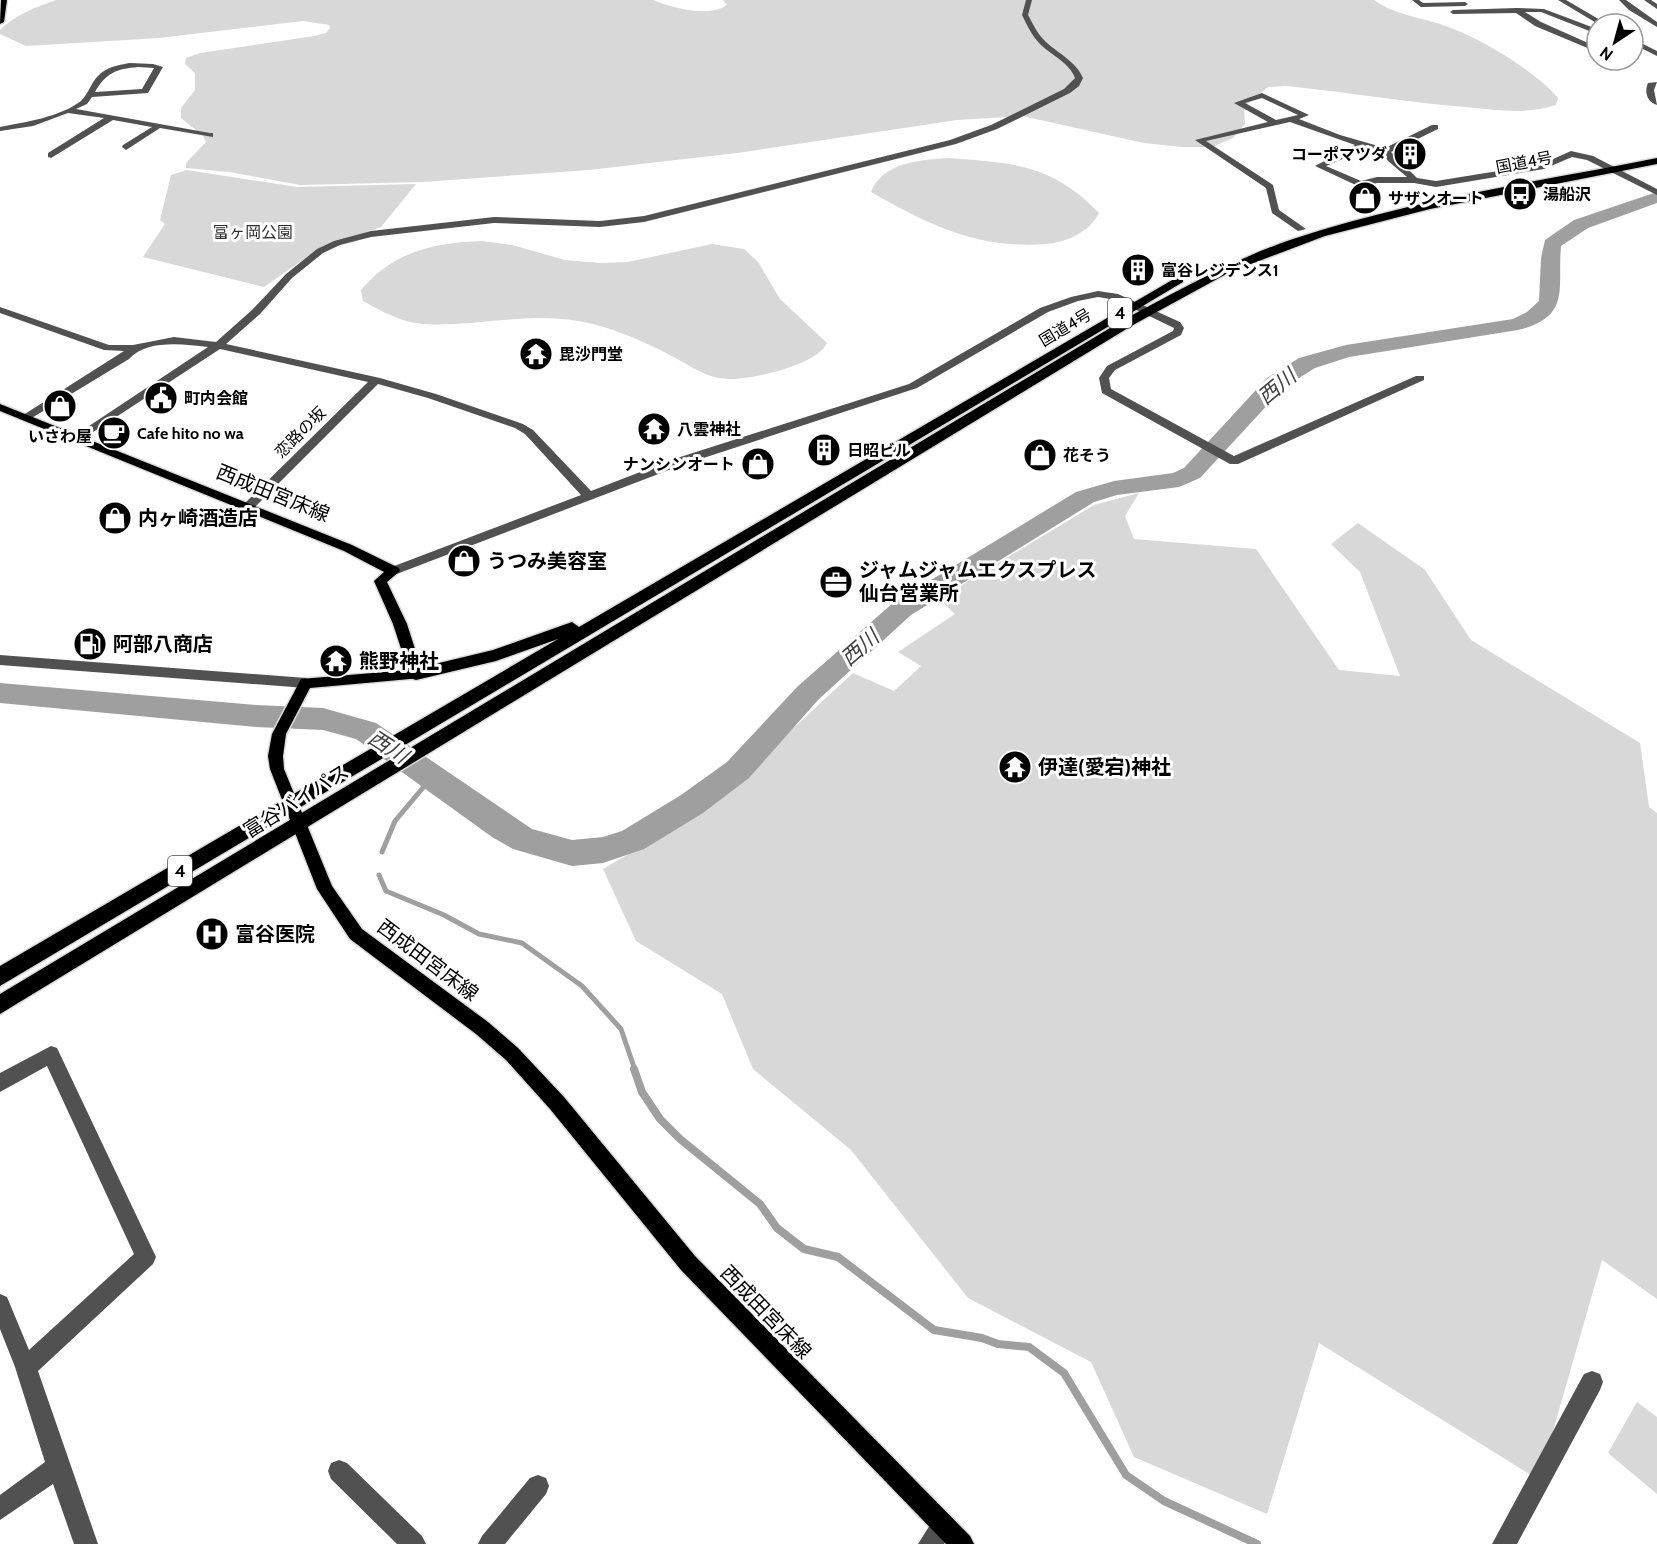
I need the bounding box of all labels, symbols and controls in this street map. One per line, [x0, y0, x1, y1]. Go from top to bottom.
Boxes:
north arrow [1585, 12, 1645, 72]
text: N [1596, 43, 1617, 65]
building icon: コーポマツダ [1392, 136, 1428, 172]
place label: コーポマツダ [1291, 145, 1387, 164]
street label: 国道4号 [1494, 148, 1554, 177]
bus stop icon: 湯船沢 [1502, 176, 1538, 212]
shop icon: サザンオート [1347, 180, 1383, 216]
place label: 湯船沢 [1543, 185, 1591, 204]
place label: サザンオート [1388, 189, 1484, 208]
park label: 富ヶ岡公園 [213, 223, 293, 242]
building icon: 富谷レジデンス1 [1120, 252, 1156, 288]
place label: 富谷レジデンス1 [1161, 261, 1279, 280]
road number: 4 [1108, 298, 1132, 328]
street label: 国道4号 [1036, 305, 1095, 350]
temple icon: 毘沙門堂 [518, 336, 554, 372]
place label: 毘沙門堂 [559, 345, 623, 364]
water label: 西川 [1253, 362, 1302, 410]
public building icon: 町内会館 [143, 380, 179, 416]
shop icon: いさわ屋 [42, 388, 78, 424]
place label: 町内会館 [184, 389, 248, 408]
street label: 恋路の坂 [271, 403, 330, 462]
temple icon: 八雲神社 [636, 411, 672, 447]
cafe icon: Cafe hito no wa [96, 415, 132, 451]
place label: 八雲神社 [677, 420, 741, 439]
place label: Cafe hito no wa [137, 424, 244, 443]
place label: いさわ屋 [28, 427, 92, 446]
building icon: 日昭ビル [806, 432, 842, 468]
shop icon: 花そう [1022, 437, 1058, 473]
place label: 日昭ビル [847, 441, 911, 460]
shop icon: ナンシンオート [740, 446, 776, 482]
place label: 花そう [1063, 446, 1111, 465]
place label: ナンシンオート [623, 455, 735, 474]
street label: 西成田宮床線 [213, 459, 333, 527]
shop icon: 内ヶ崎酒造店 [97, 500, 133, 536]
place label: 内ヶ崎酒造店 [138, 506, 258, 530]
shop icon: うつみ美容室 [446, 543, 482, 579]
place label: うつみ美容室 [487, 549, 607, 573]
place label: ジャムジャムエクスプレス 仙台営業所 [859, 558, 1096, 605]
office icon: ジャムジャムエクスプレス 仙台営業所 [818, 564, 854, 600]
water label: 西川 [836, 623, 885, 671]
fuel station icon: 阿部八商店 [72, 626, 108, 662]
place label: 阿部八商店 [113, 632, 213, 656]
temple icon: 熊野神社 [318, 643, 354, 679]
place label: 熊野神社 [359, 649, 439, 673]
water label: 西川 [364, 725, 414, 770]
temple icon: 伊達(愛宕)神社 [997, 749, 1033, 785]
place label: 伊達(愛宕)神社 [1038, 755, 1171, 779]
street label: 富谷バイパス [239, 759, 353, 843]
road number: 4 [168, 856, 192, 886]
street label: 西成田宮床線 [373, 914, 483, 1006]
hospital icon: 富谷医院 [194, 916, 230, 952]
place label: 富谷医院 [235, 922, 315, 946]
street label: 西成田宮床線 [716, 1261, 816, 1363]

